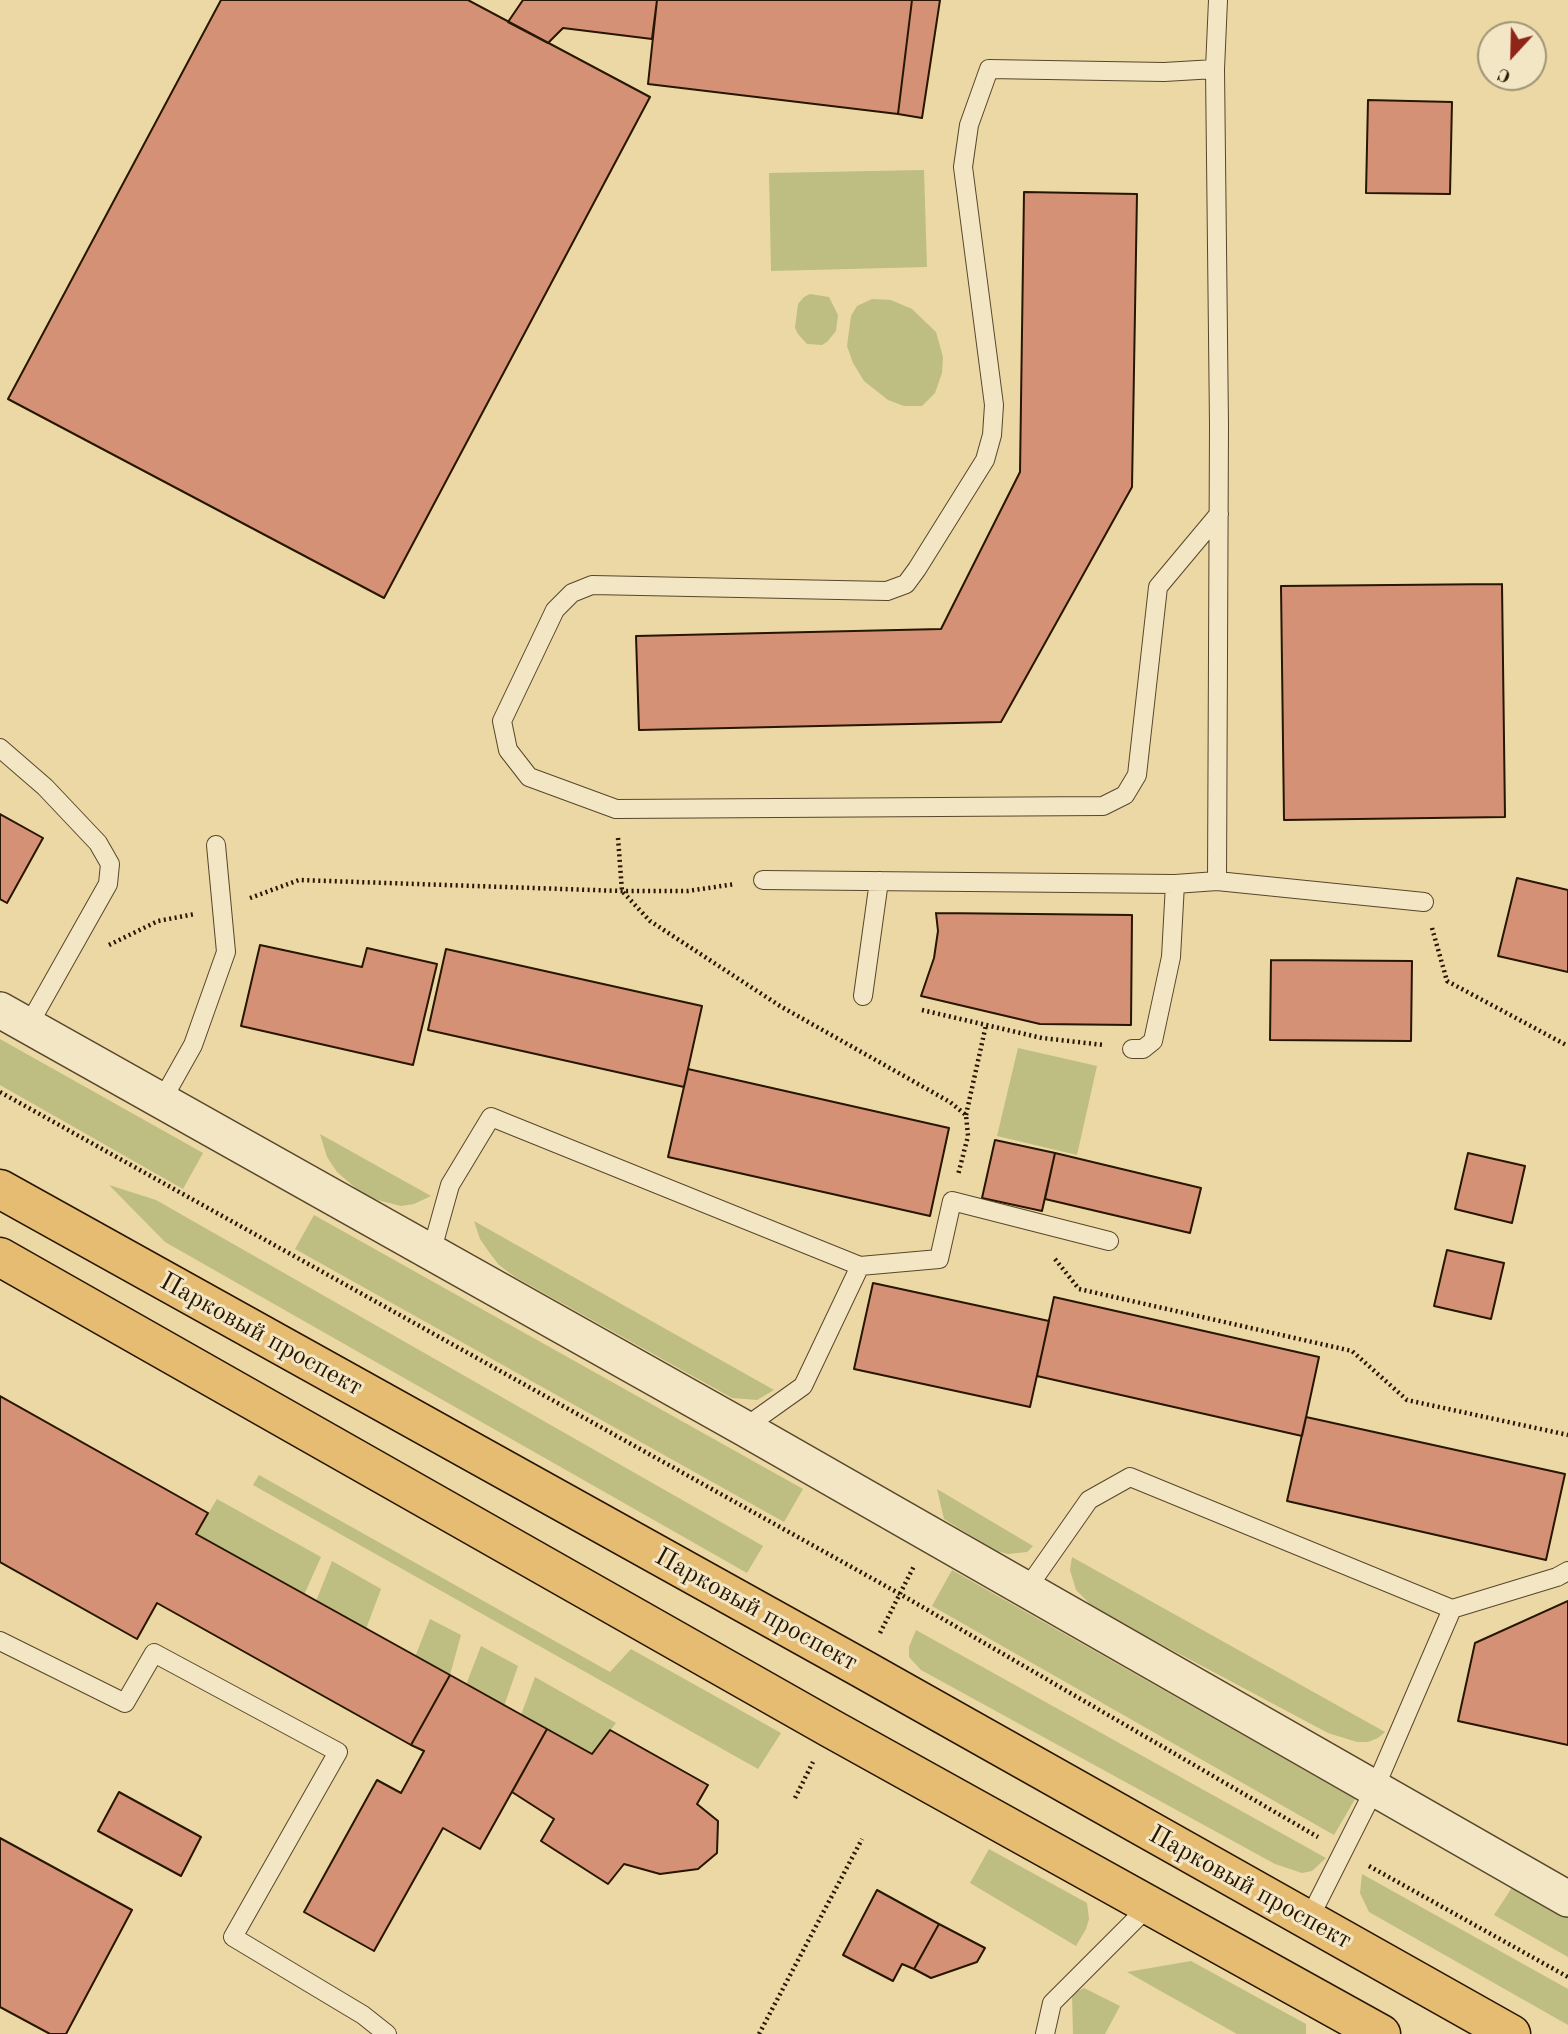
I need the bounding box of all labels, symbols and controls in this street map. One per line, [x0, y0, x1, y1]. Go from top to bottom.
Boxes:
north arrow [1477, 21, 1547, 91]
text: С [1495, 63, 1514, 85]
street label: Парковый проспект [154, 1266, 368, 1404]
street label: Парковый проспект [649, 1541, 863, 1679]
street label: Парковый проспект [1143, 1819, 1357, 1957]

